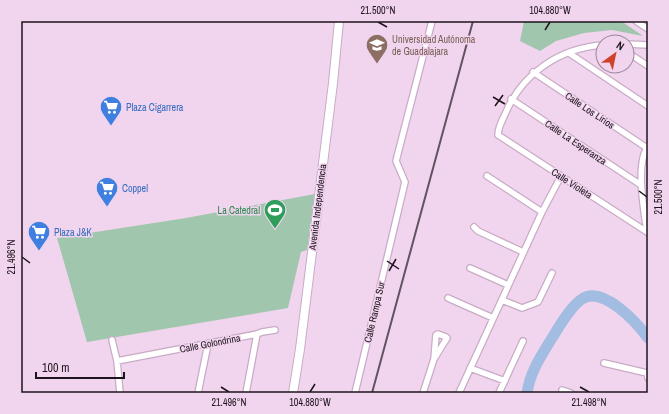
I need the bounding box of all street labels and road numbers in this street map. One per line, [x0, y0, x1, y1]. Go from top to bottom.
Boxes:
street label: Calle Los Lirios [562, 89, 617, 132]
street label: Calle La Esperanza [542, 117, 609, 168]
street label: Avenida Independencia [306, 163, 329, 252]
street label: Calle Violeta [549, 165, 595, 202]
street label: Calle Rampa Sur [361, 280, 388, 344]
street label: Calle Golondrina [179, 331, 242, 356]

